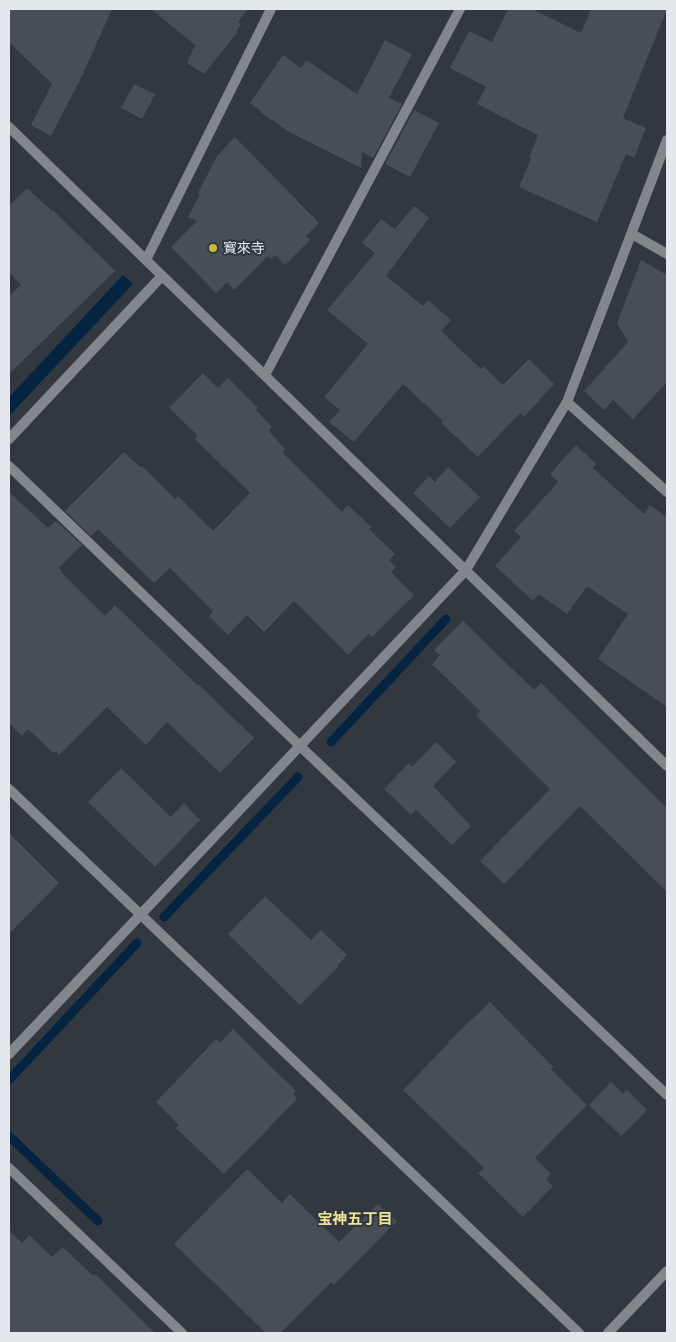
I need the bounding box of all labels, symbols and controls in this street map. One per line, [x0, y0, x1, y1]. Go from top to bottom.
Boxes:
place label: 寳來寺 [223, 238, 265, 258]
marker: 寳來寺 [207, 242, 219, 254]
district label: 宝神五丁目 [317, 1208, 393, 1230]

